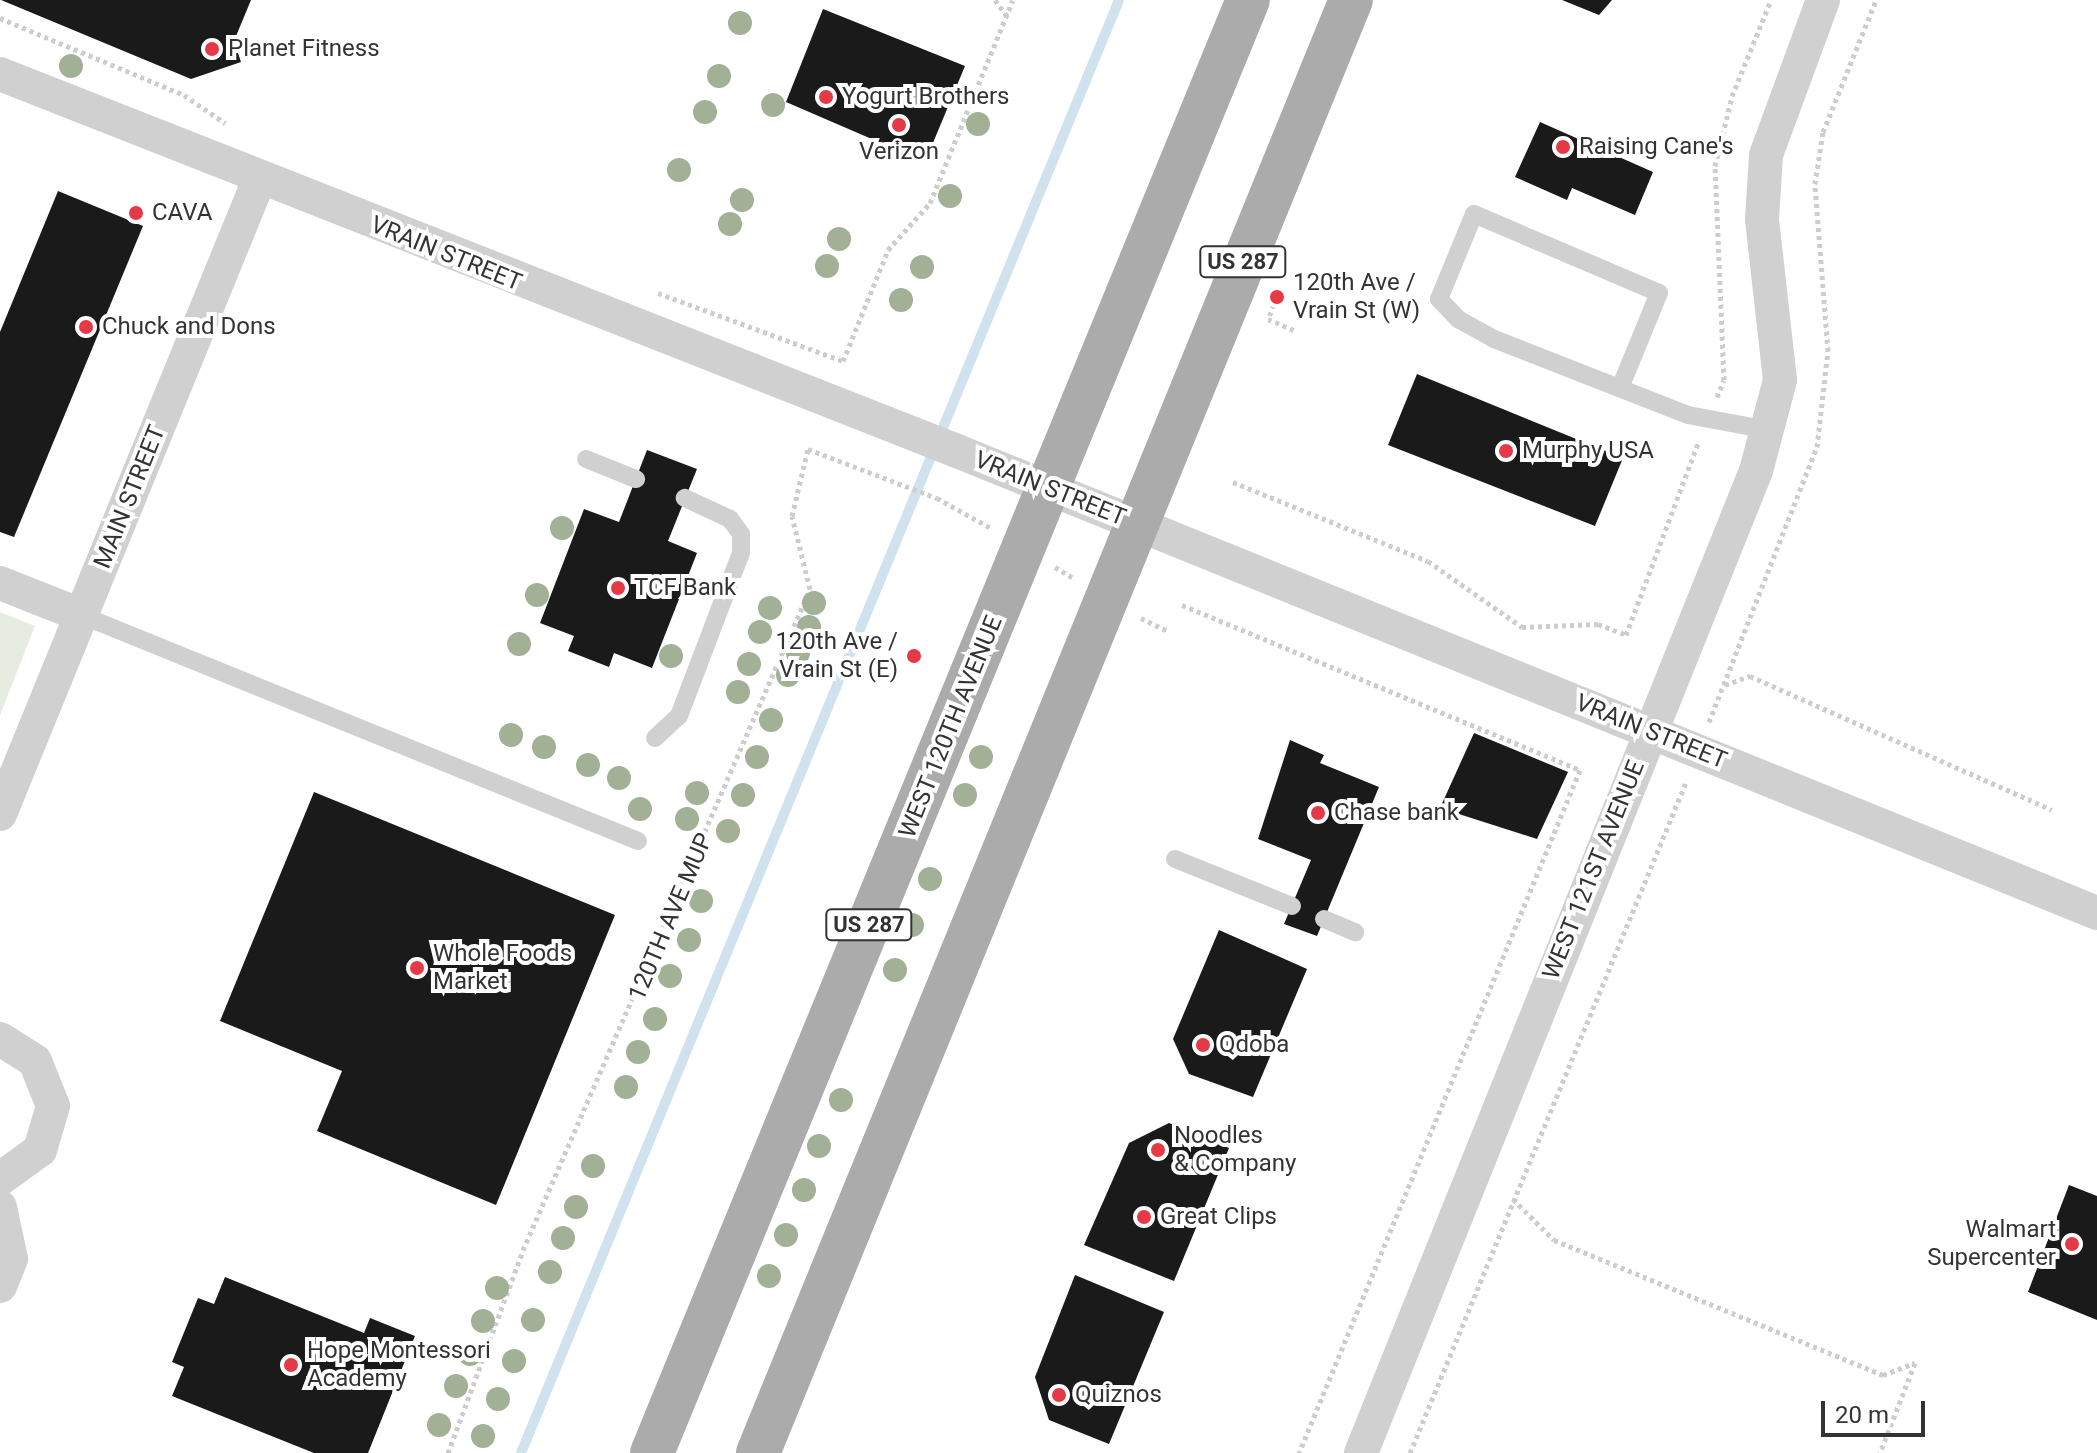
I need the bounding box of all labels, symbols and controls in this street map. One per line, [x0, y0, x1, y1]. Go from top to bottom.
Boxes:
place label: Planet Fitness [228, 35, 380, 63]
marker: Planet Fitness [203, 40, 221, 58]
place label: Yogurt Brothers [842, 83, 1009, 111]
marker: Yogurt Brothers [817, 88, 835, 106]
marker: Verizon [890, 116, 908, 134]
place label: Raising Cane's [1579, 133, 1734, 161]
place label: Verizon [859, 138, 939, 166]
marker: Raising Cane's [1554, 138, 1572, 156]
place label: CAVA [152, 199, 212, 227]
marker: CAVA [127, 204, 145, 222]
street label: VRAIN STREET [366, 211, 526, 297]
road number: US 287 [1199, 244, 1287, 280]
place label: 120th Ave / Vrain St (W) [1293, 269, 1420, 325]
marker: 120th Ave / Vrain St (W) [1268, 288, 1286, 306]
place label: Chuck and Dons [102, 313, 276, 341]
marker: Chuck and Dons [77, 318, 95, 336]
street label: MAIN STREET [88, 421, 172, 573]
place label: Murphy USA [1522, 437, 1654, 465]
marker: Murphy USA [1497, 442, 1515, 460]
street label: VRAIN STREET [970, 446, 1130, 532]
place label: TCF Bank [634, 574, 736, 602]
marker: TCF Bank [609, 579, 627, 597]
street label: WEST 120TH AVENUE [893, 612, 1009, 842]
place label: 120th Ave / Vrain St (E) [775, 628, 898, 684]
marker: 120th Ave / Vrain St (E) [905, 647, 923, 665]
street label: VRAIN STREET [1571, 689, 1731, 775]
street label: WEST 121ST AVENUE [1537, 756, 1651, 984]
place label: Chase bank [1334, 799, 1459, 827]
marker: Chase bank [1309, 804, 1327, 822]
street label: 120TH AVE MUP [623, 829, 719, 1005]
road number: US 287 [825, 907, 913, 943]
place label: Whole Foods Market [433, 940, 572, 996]
marker: Whole Foods Market [408, 959, 426, 977]
place label: Qdoba [1219, 1031, 1289, 1059]
marker: Qdoba [1194, 1036, 1212, 1054]
place label: Noodles & Company [1174, 1122, 1296, 1178]
marker: Noodles & Company [1149, 1141, 1167, 1159]
place label: Great Clips [1160, 1203, 1277, 1231]
marker: Great Clips [1135, 1208, 1153, 1226]
place label: Walmart Supercenter [1927, 1216, 2056, 1272]
marker: Walmart Supercenter [2063, 1235, 2081, 1253]
place label: Hope Montessori Academy [307, 1337, 491, 1393]
marker: Hope Montessori Academy [282, 1356, 300, 1374]
place label: Quiznos [1075, 1381, 1162, 1409]
scale bar [1825, 1385, 1929, 1435]
marker: Quiznos [1050, 1386, 1068, 1404]
text: 20 m [1835, 1401, 1889, 1429]

